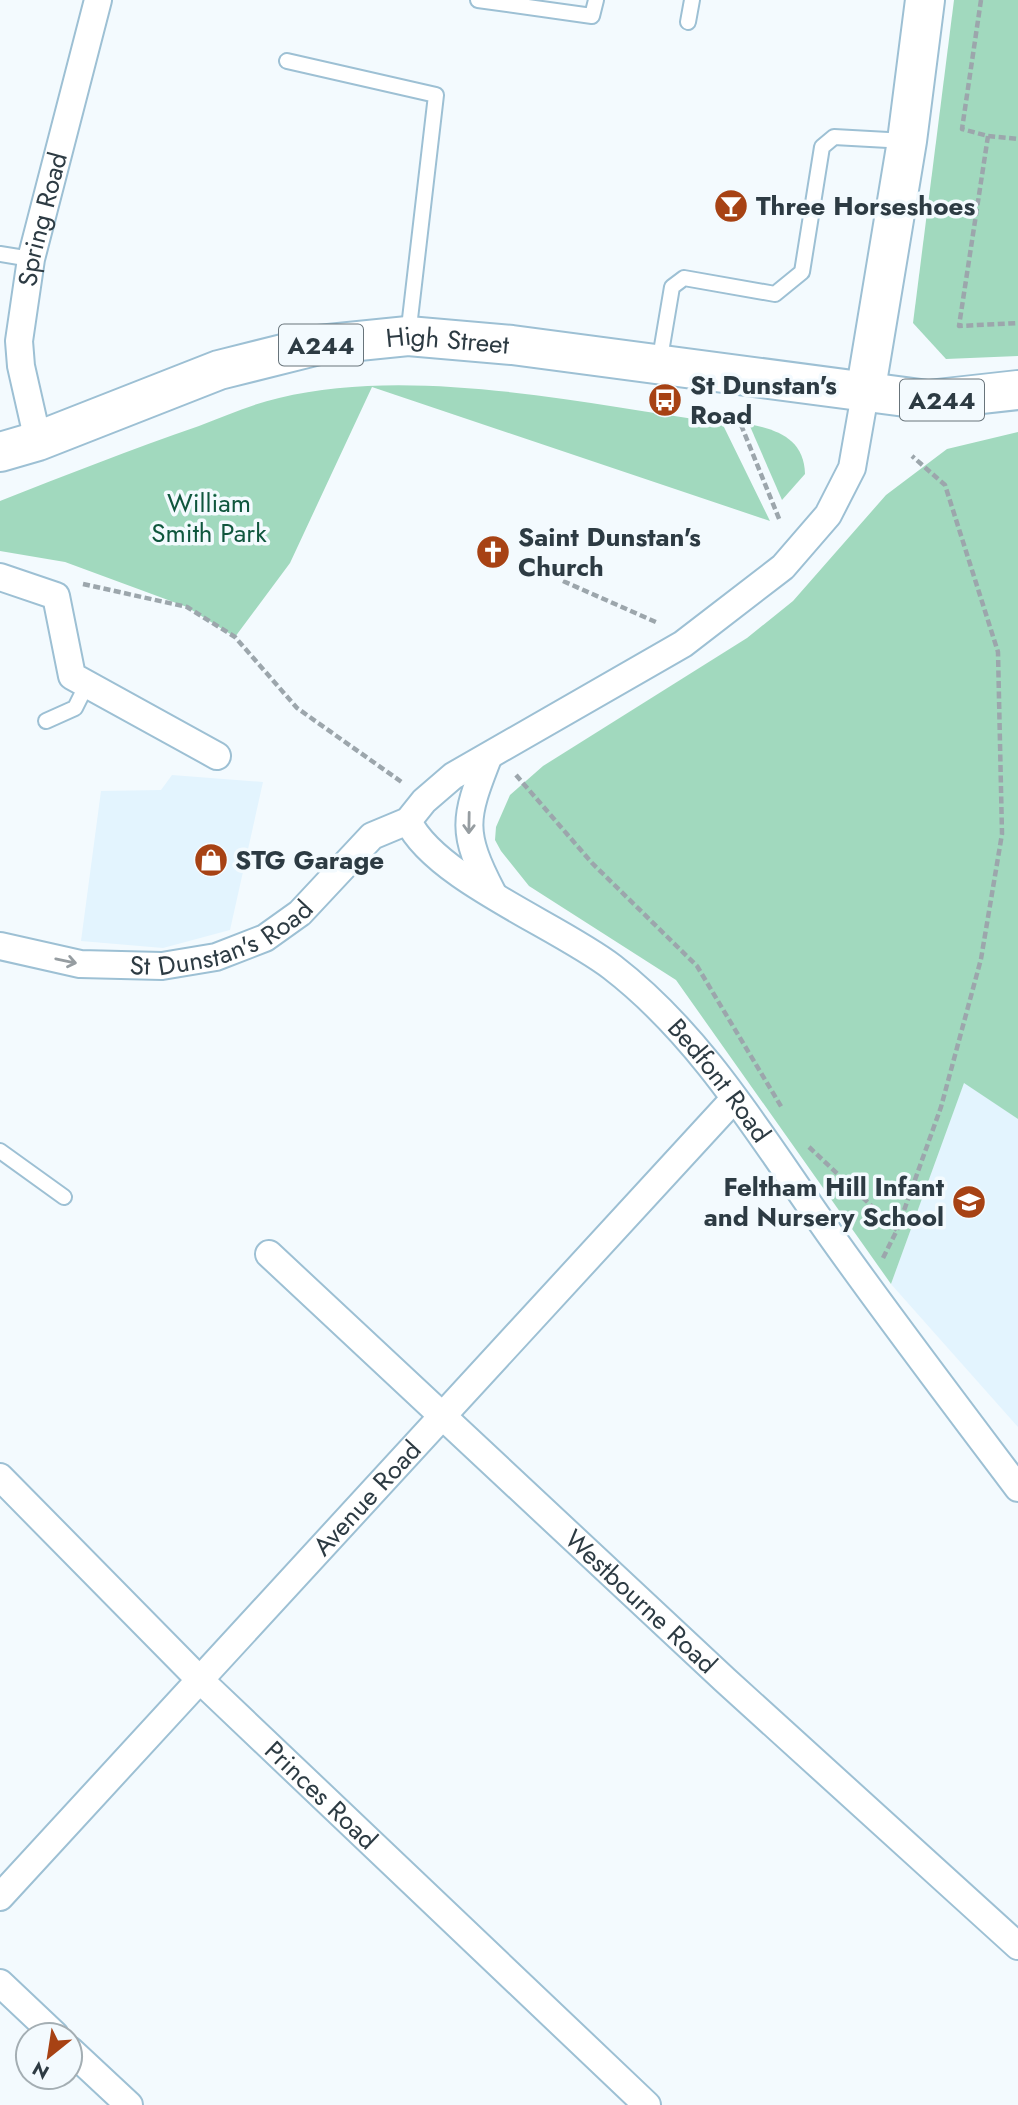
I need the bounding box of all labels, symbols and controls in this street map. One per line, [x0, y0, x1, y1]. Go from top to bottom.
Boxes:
street label: Spring Road [8, 148, 77, 289]
bar icon: Three Horseshoes [712, 187, 750, 225]
place label: Three Horseshoes [756, 187, 975, 225]
street label: High Street [384, 317, 511, 364]
road number: A244 [279, 324, 363, 366]
place label: St Dunstan's Road [690, 366, 837, 434]
road number: A244 [900, 380, 984, 421]
bus stop icon: St Dunstan's Road [646, 381, 684, 419]
park label: William Smith Park [151, 484, 267, 552]
place label: Saint Dunstan's Church [518, 518, 701, 586]
church icon: Saint Dunstan's Church [474, 533, 512, 571]
one-way arrow [462, 811, 476, 834]
shop icon: STG Garage [192, 841, 230, 879]
place label: STG Garage [235, 841, 384, 879]
street label: St Dunstan's Road [129, 891, 322, 985]
one-way arrow [54, 955, 77, 969]
street label: Bedfont Road [659, 1010, 780, 1150]
place label: Feltham Hill Infant and Nursery School [704, 1168, 945, 1236]
school or university icon: Feltham Hill Infant and Nursery School [950, 1183, 988, 1221]
street label: Avenue Road [304, 1432, 430, 1564]
street label: Westbourne Road [556, 1521, 726, 1682]
street label: Princes Road [256, 1732, 386, 1858]
north arrow [14, 2021, 84, 2091]
text: N [27, 2055, 54, 2086]

